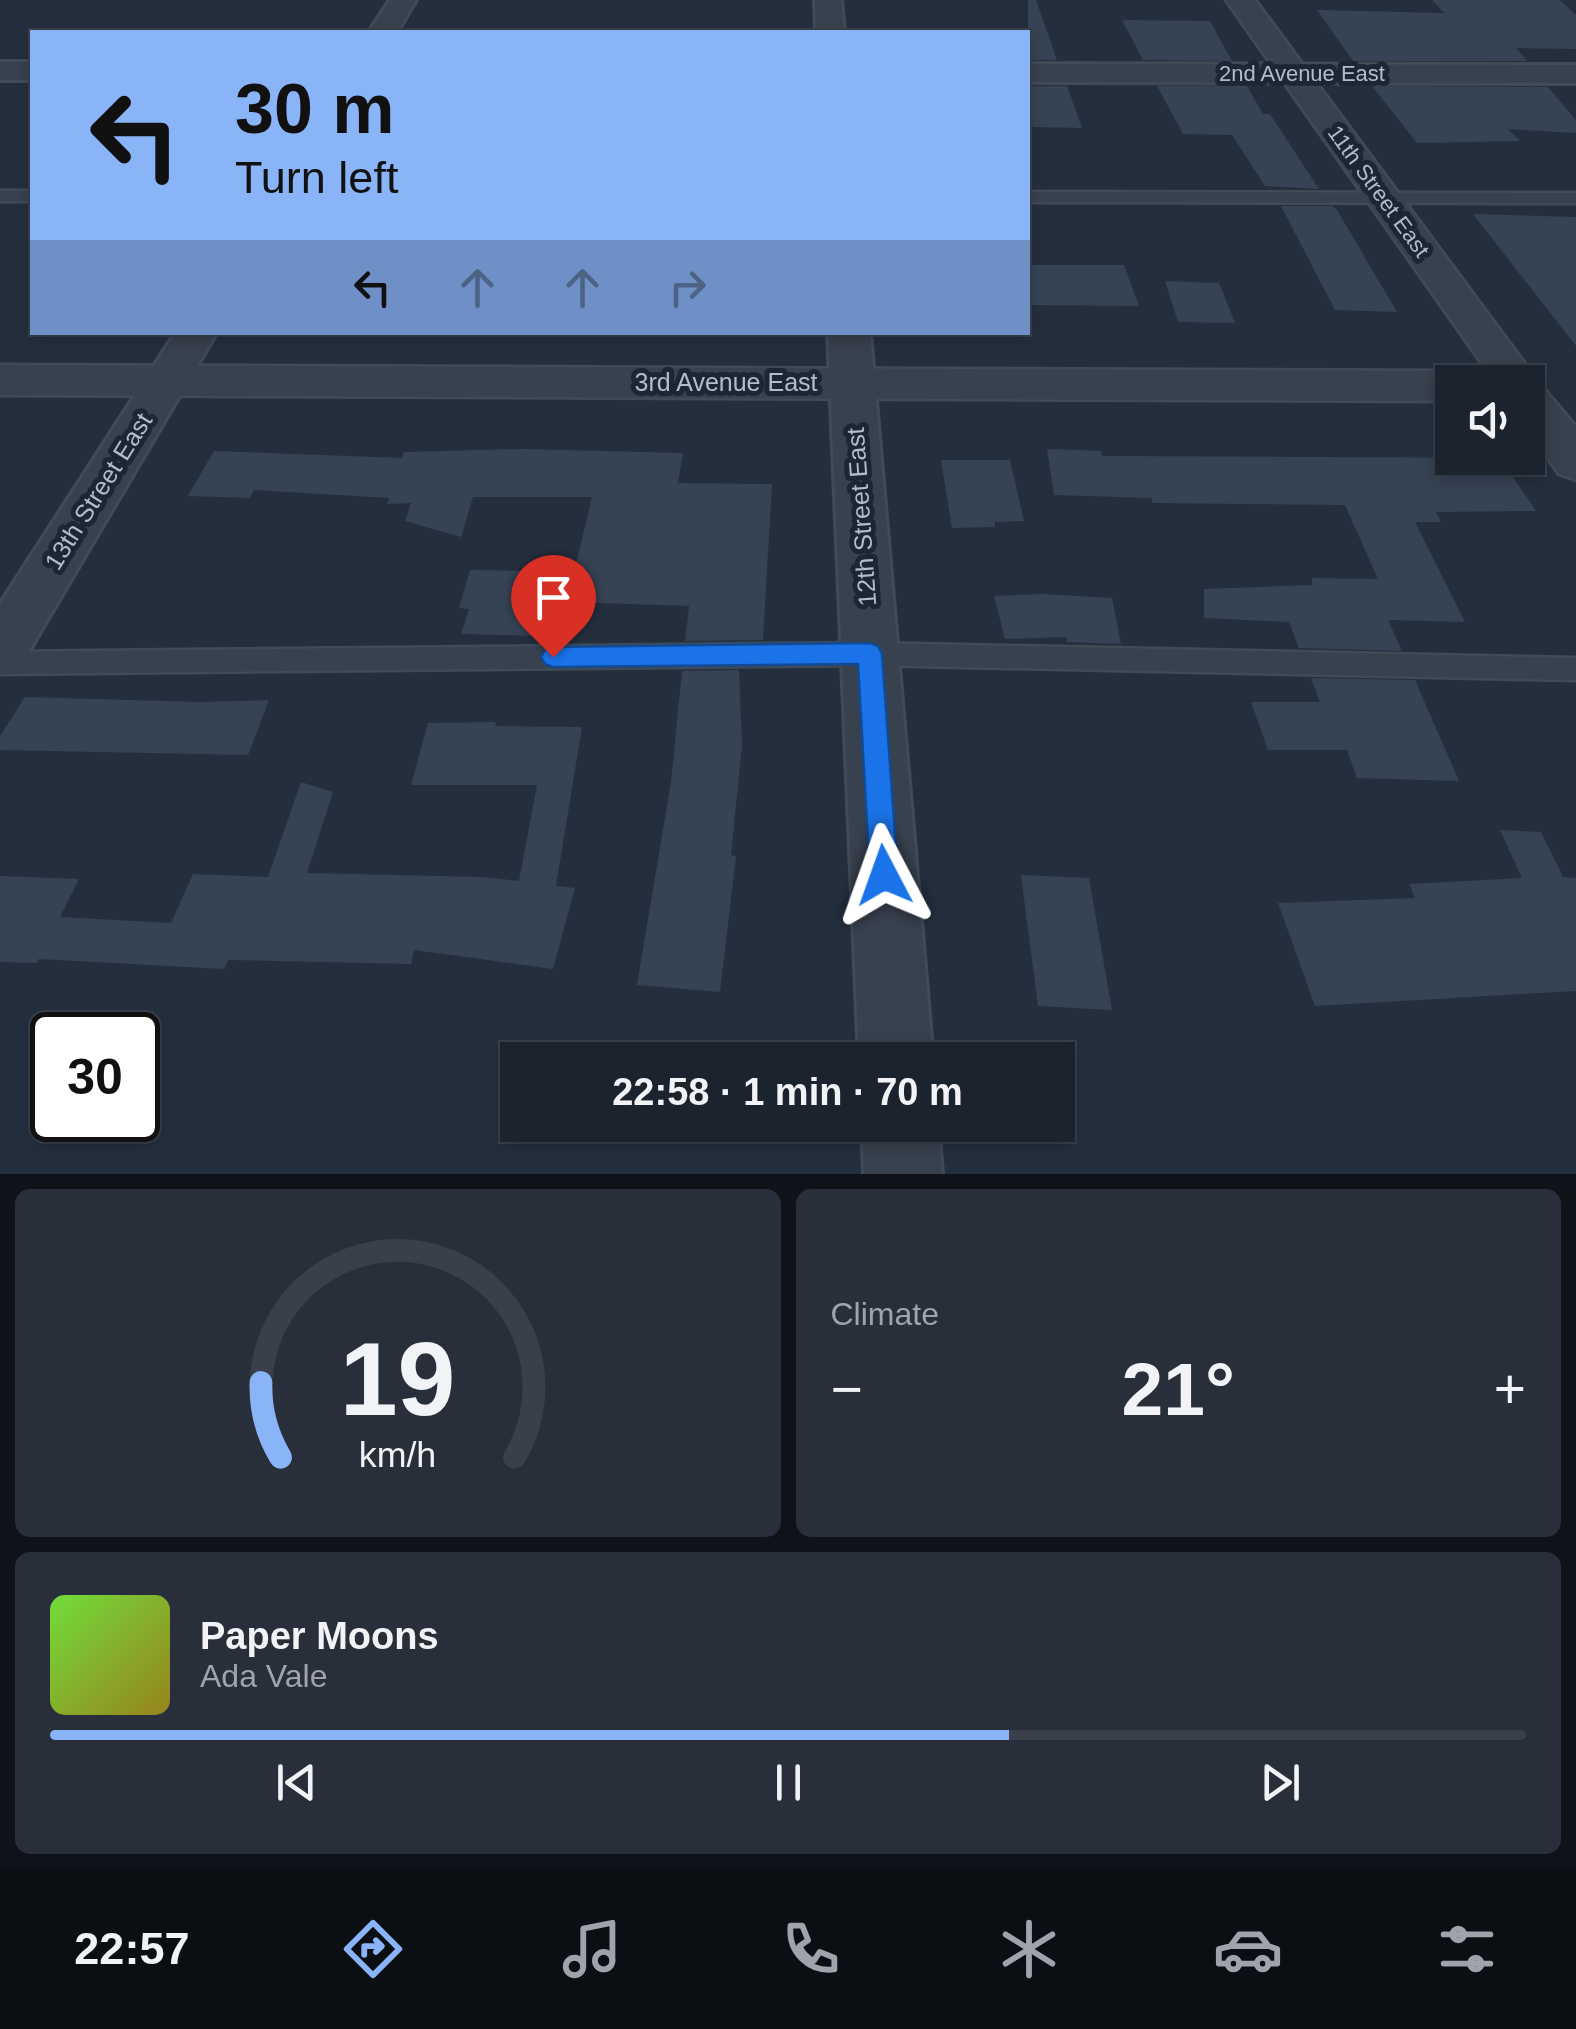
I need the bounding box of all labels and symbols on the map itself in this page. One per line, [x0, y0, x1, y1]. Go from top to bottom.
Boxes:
street label: 2nd Avenue East [1219, 61, 1385, 86]
street label: 11th Street East [1323, 121, 1435, 262]
street label: 3rd Avenue East [634, 368, 818, 396]
street label: 13th Street East [39, 408, 157, 574]
street label: 12th Street East [841, 427, 881, 607]
pin [511, 555, 596, 658]
position arrow [832, 823, 936, 927]
speed limit sign: 30 [30, 1012, 160, 1142]

